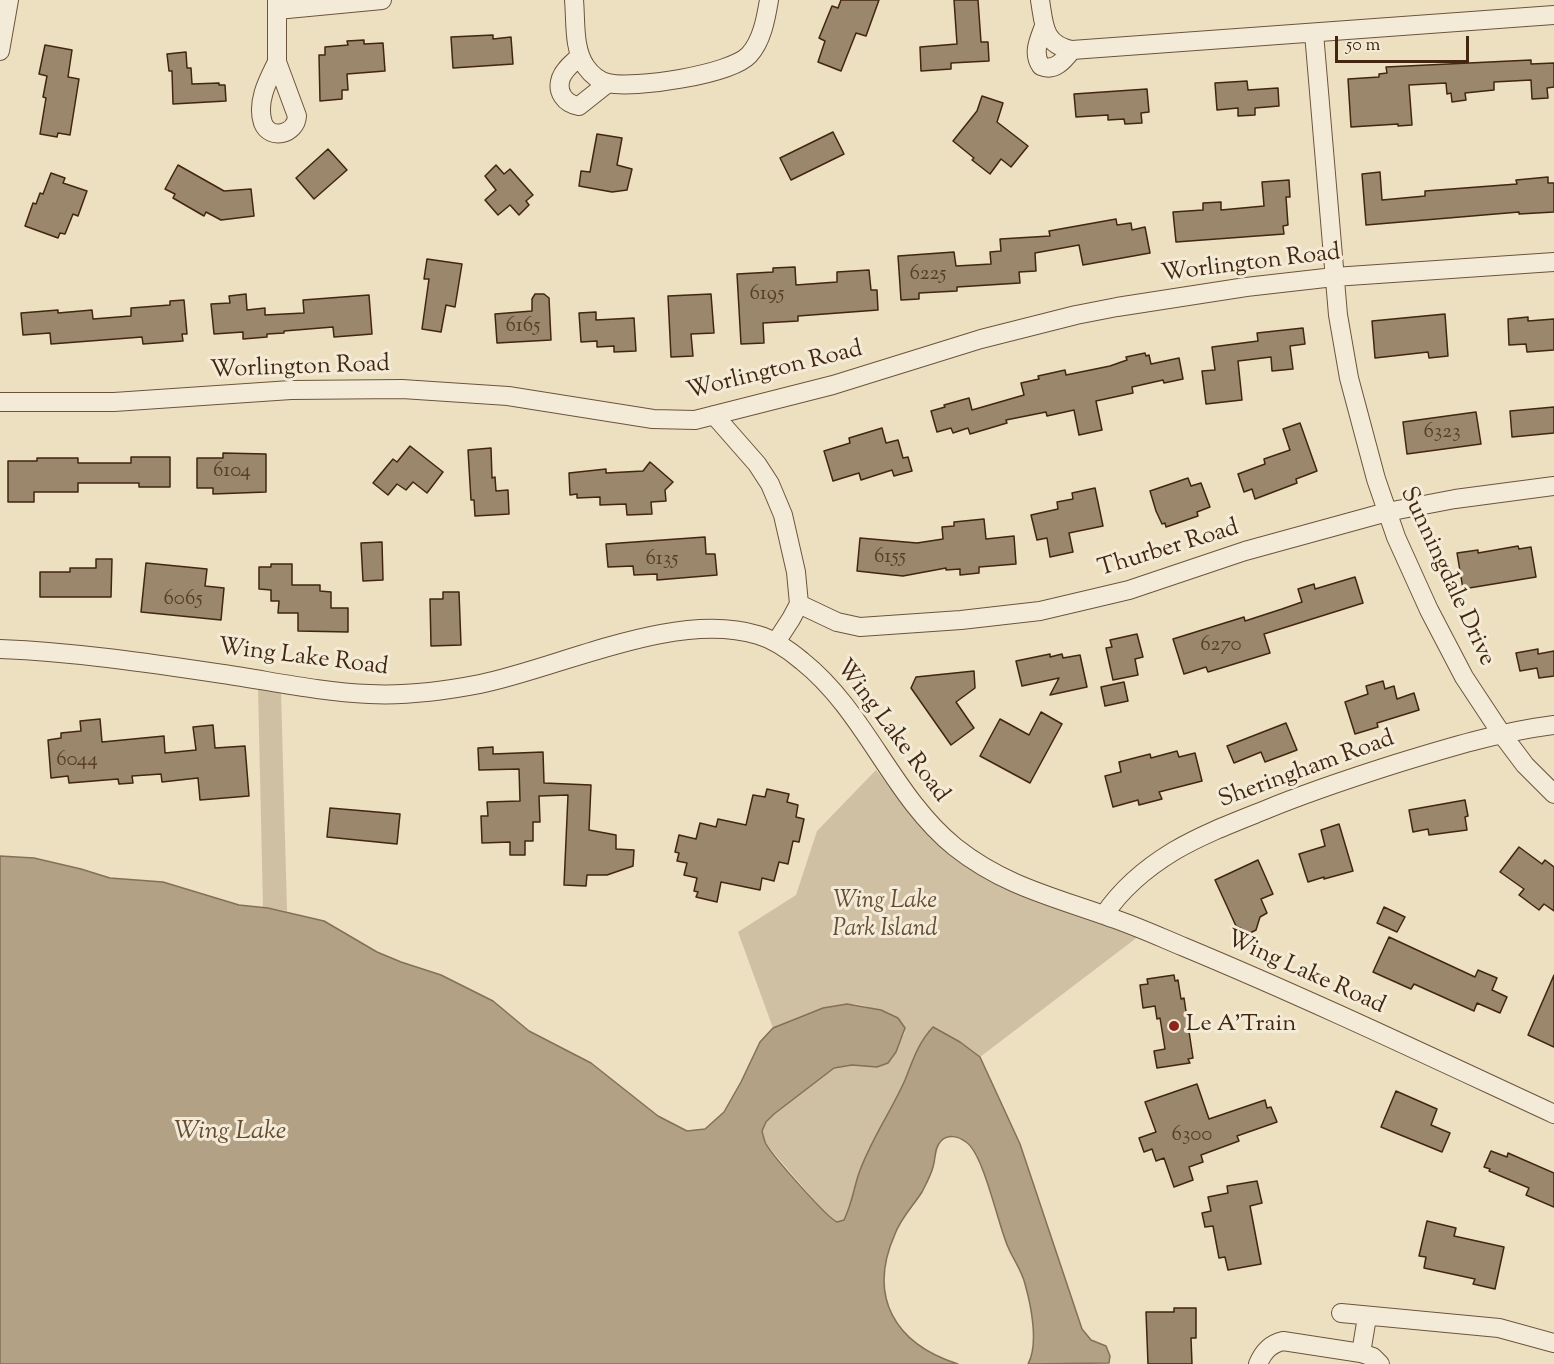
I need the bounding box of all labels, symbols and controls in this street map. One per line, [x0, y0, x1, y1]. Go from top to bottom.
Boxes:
scale bar [1338, 24, 1472, 62]
text: 50 m [1346, 33, 1380, 59]
street label: Worlington Road [1160, 240, 1342, 290]
house number: 6225 [909, 262, 947, 288]
house number: 6195 [750, 282, 784, 308]
house number: 6165 [506, 314, 540, 340]
street label: Worlington Road [684, 336, 866, 408]
street label: Worlington Road [210, 351, 390, 387]
house number: 6323 [1423, 420, 1461, 446]
house number: 6104 [213, 459, 251, 485]
street label: Sunningdale Drive [1392, 483, 1500, 671]
street label: Thurber Road [1095, 515, 1243, 585]
house number: 6155 [874, 545, 906, 571]
house number: 6135 [645, 547, 679, 573]
house number: 6065 [163, 587, 203, 613]
house number: 6270 [1200, 633, 1242, 659]
street label: Wing Lake Road [216, 634, 390, 684]
street label: Wing Lake Road [828, 655, 954, 809]
street label: Sheringham Road [1215, 726, 1399, 816]
house number: 6044 [56, 748, 98, 774]
park label: Wing Lake Park Island [833, 889, 937, 945]
street label: Wing Lake Road [1221, 926, 1389, 1022]
place label: Le A'Train [1186, 1012, 1297, 1040]
marker: Le A'Train [1167, 1019, 1181, 1033]
water label: Wing Lake [174, 1118, 286, 1150]
house number: 6300 [1172, 1123, 1212, 1149]

